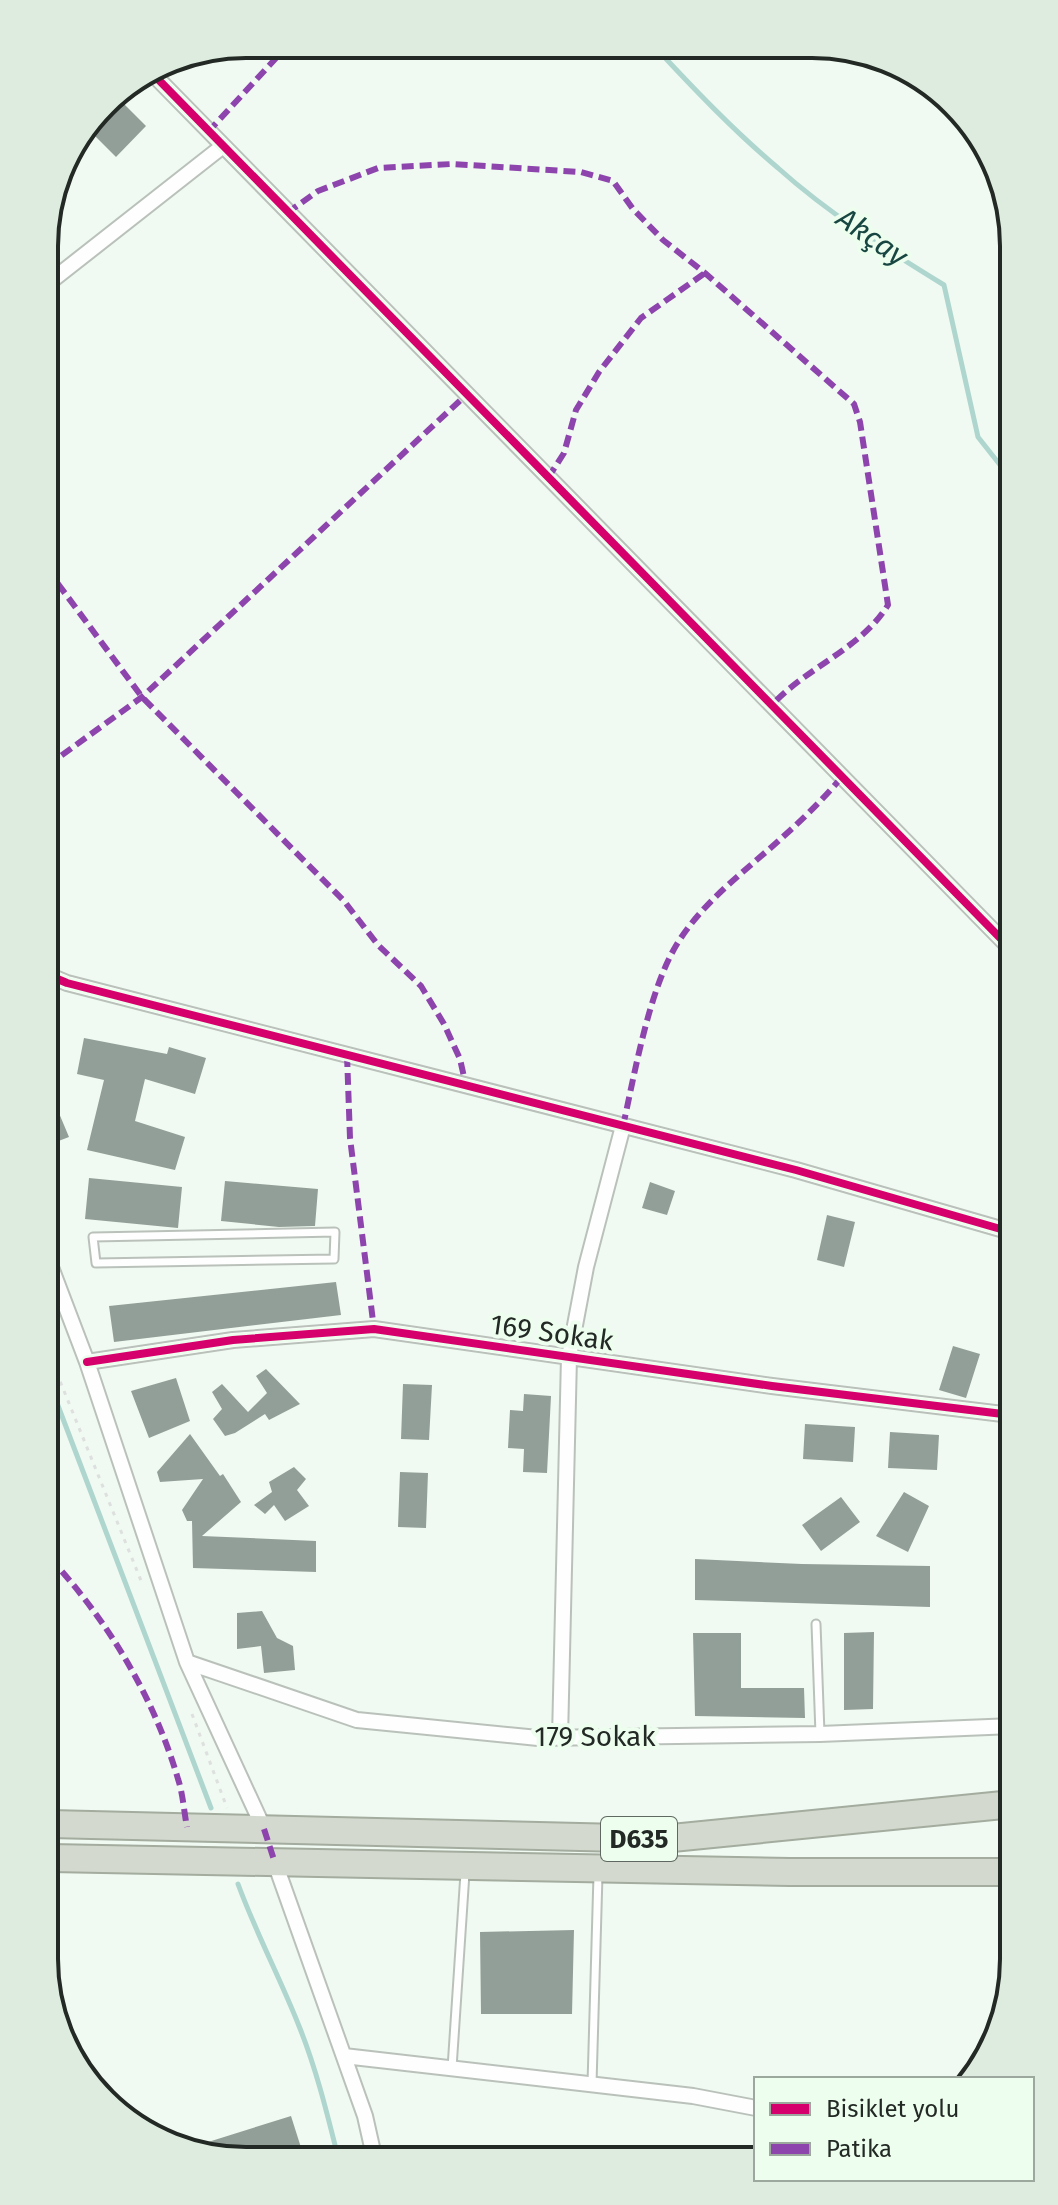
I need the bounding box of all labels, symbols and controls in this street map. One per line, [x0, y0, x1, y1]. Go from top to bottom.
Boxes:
water label: Akçay [829, 199, 916, 275]
street label: 169 Sokak [488, 1308, 616, 1358]
street label: 179 Sokak [534, 1720, 656, 1753]
road number: D635 [601, 1817, 677, 1861]
legend [754, 2077, 1034, 2181]
text: Bisiklet yolu [826, 2095, 959, 2123]
text: Patika [826, 2135, 892, 2163]

